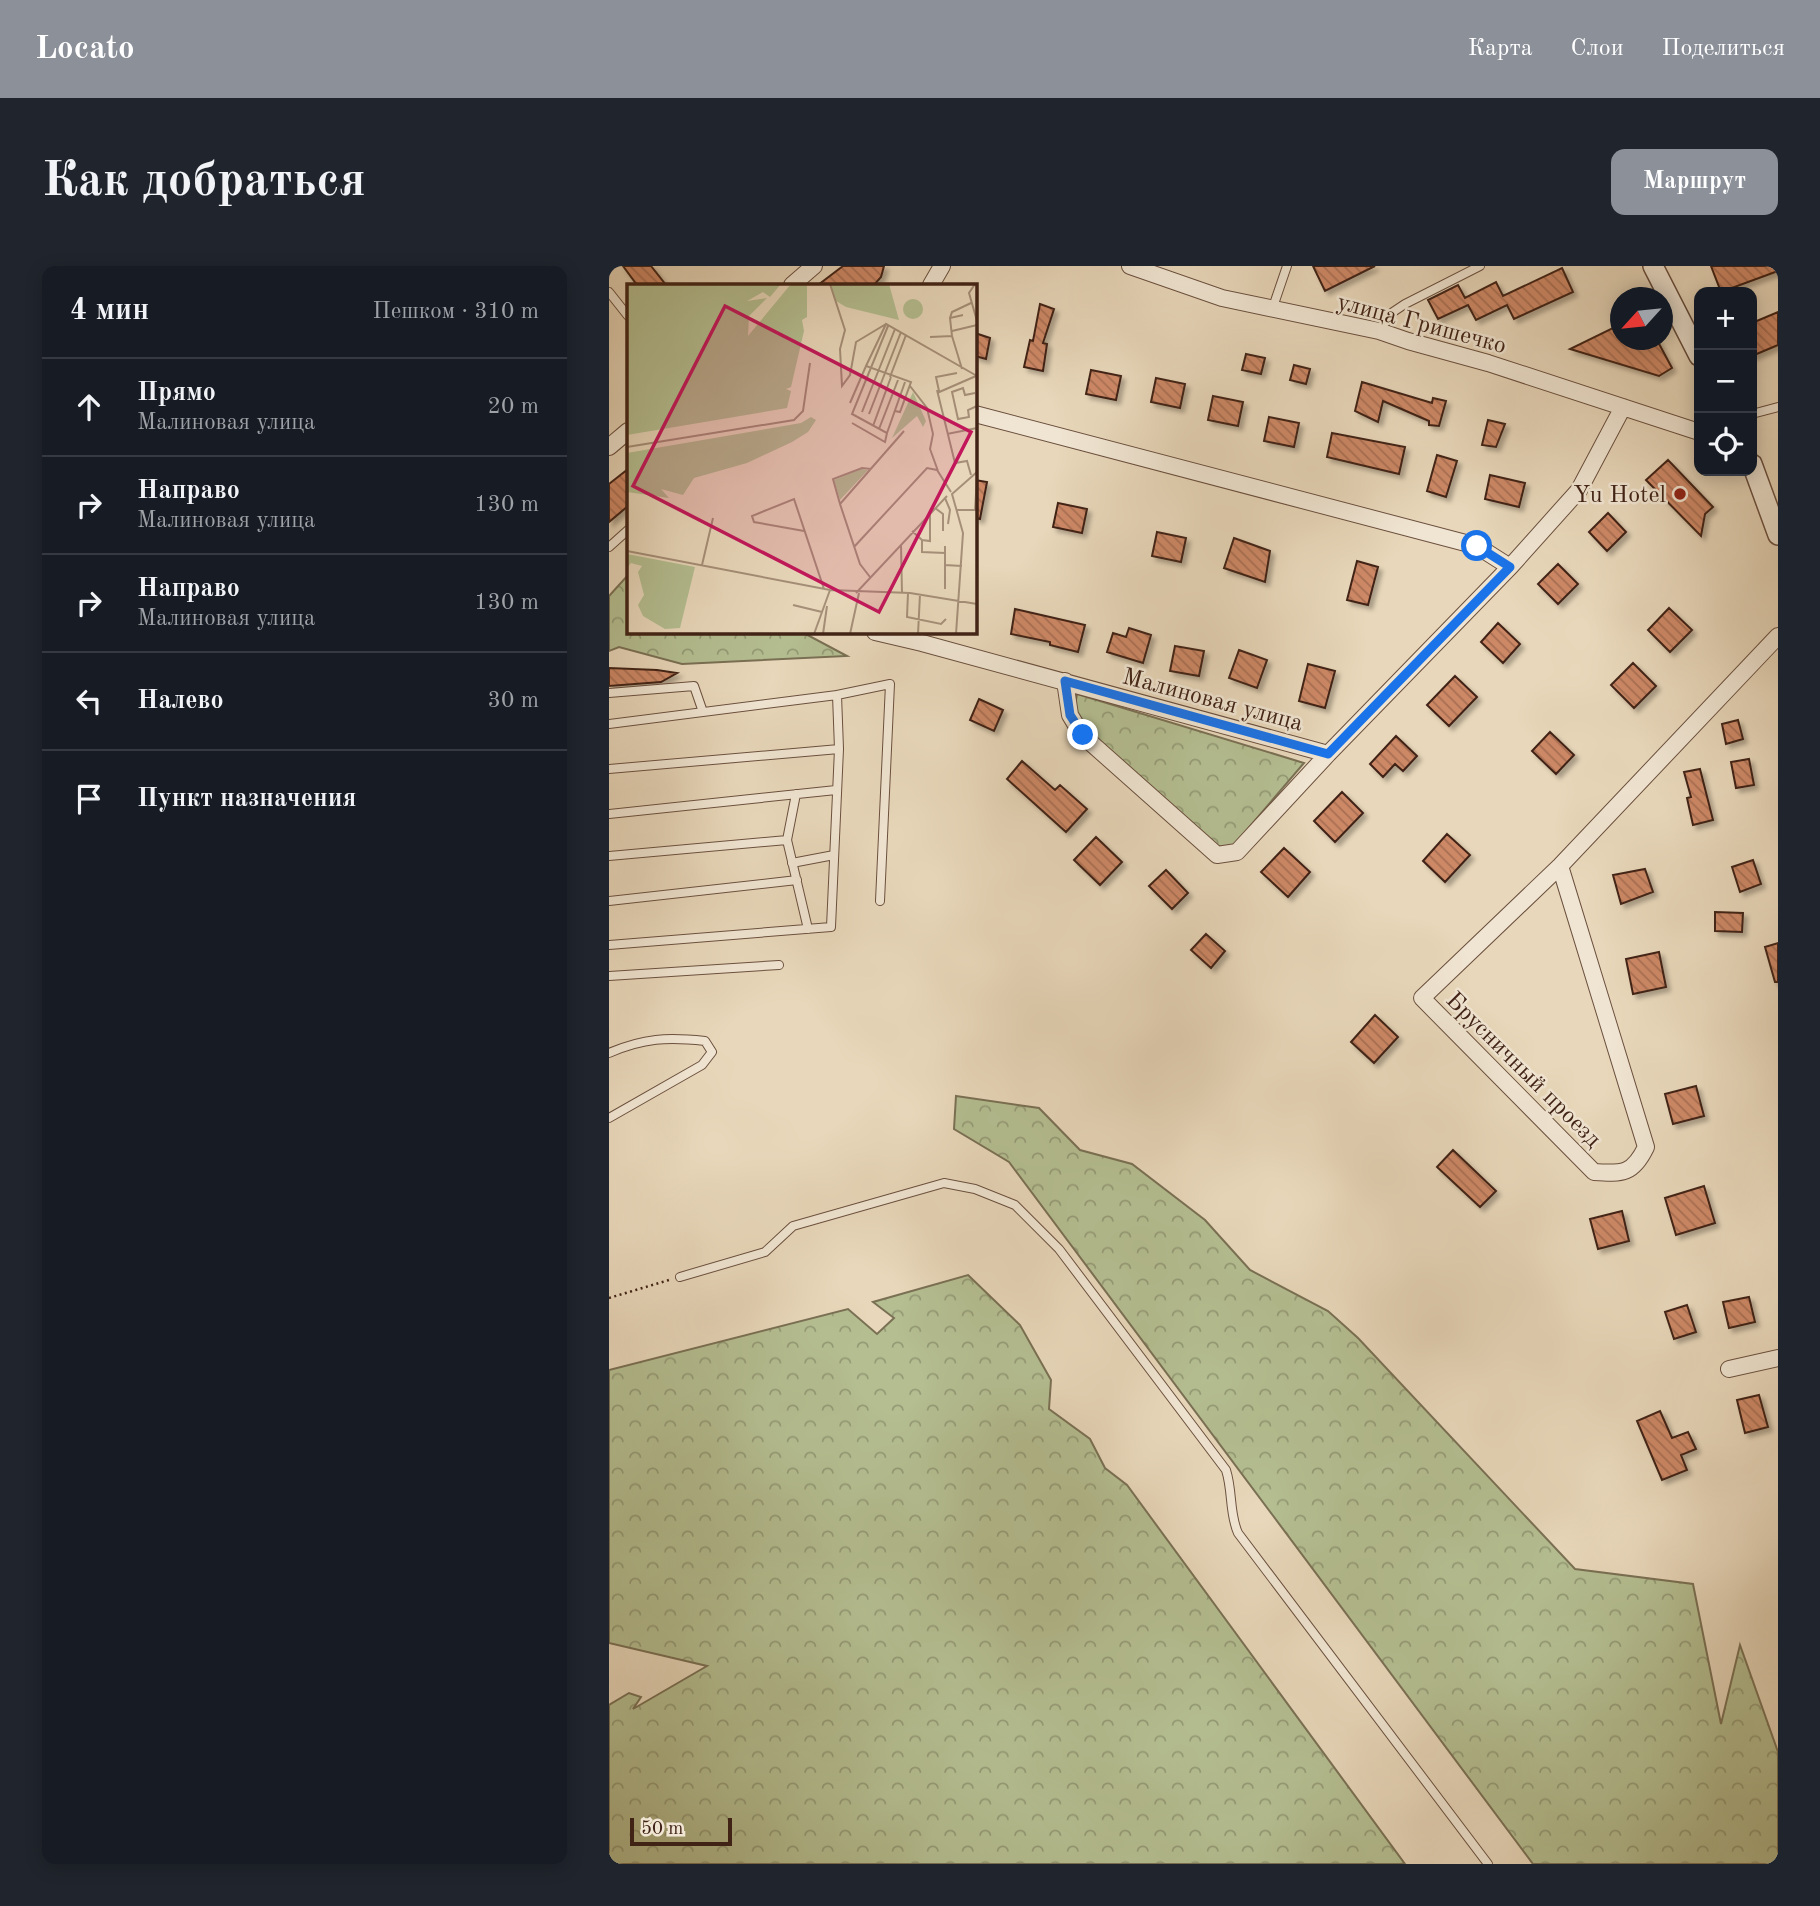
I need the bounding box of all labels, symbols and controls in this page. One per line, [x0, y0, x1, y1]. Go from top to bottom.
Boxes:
text: Locato [35, 33, 135, 66]
text: Карта [1468, 37, 1533, 61]
text: Слои [1571, 37, 1624, 61]
text: Поделиться [1662, 37, 1785, 61]
button: Маршрут [1611, 149, 1778, 215]
text: Как добраться [42, 158, 366, 207]
inset map [627, 284, 977, 634]
north arrow [1610, 287, 1673, 350]
map controls [1694, 287, 1757, 476]
button: + [1694, 287, 1757, 350]
street label: улица Гришечко [1334, 291, 1509, 359]
text: 4 мин [70, 296, 149, 326]
text: Пешком · 310 m [373, 300, 539, 323]
button: − [1694, 350, 1757, 413]
text: Прямо [137, 380, 216, 406]
icon: ahead [70, 388, 108, 426]
text: 20 m [488, 395, 539, 418]
text: Малиновая улица [137, 411, 315, 434]
button: locate [1694, 413, 1757, 476]
text: Направо [137, 478, 240, 504]
place label: Yu Hotel [1573, 484, 1666, 508]
icon: right [70, 486, 108, 524]
marker: Yu Hotel [1672, 486, 1688, 502]
text: 130 m [474, 493, 539, 516]
text: Малиновая улица [137, 509, 315, 532]
route start [1461, 530, 1492, 561]
text: Направо [137, 576, 240, 602]
icon: right [70, 584, 108, 622]
text: 130 m [474, 591, 539, 614]
text: Малиновая улица [137, 607, 315, 630]
street label: Малиновая улица [1120, 665, 1306, 737]
icon: left [70, 682, 108, 720]
text: Налево [137, 688, 224, 714]
text: 30 m [488, 689, 539, 712]
route end [1067, 719, 1098, 750]
icon: arrive [70, 780, 108, 818]
text: Пункт назначения [137, 786, 356, 812]
street label: Брусничный проезд [1440, 988, 1605, 1153]
scale bar [630, 1815, 731, 1847]
text: 50 m [641, 1820, 683, 1839]

